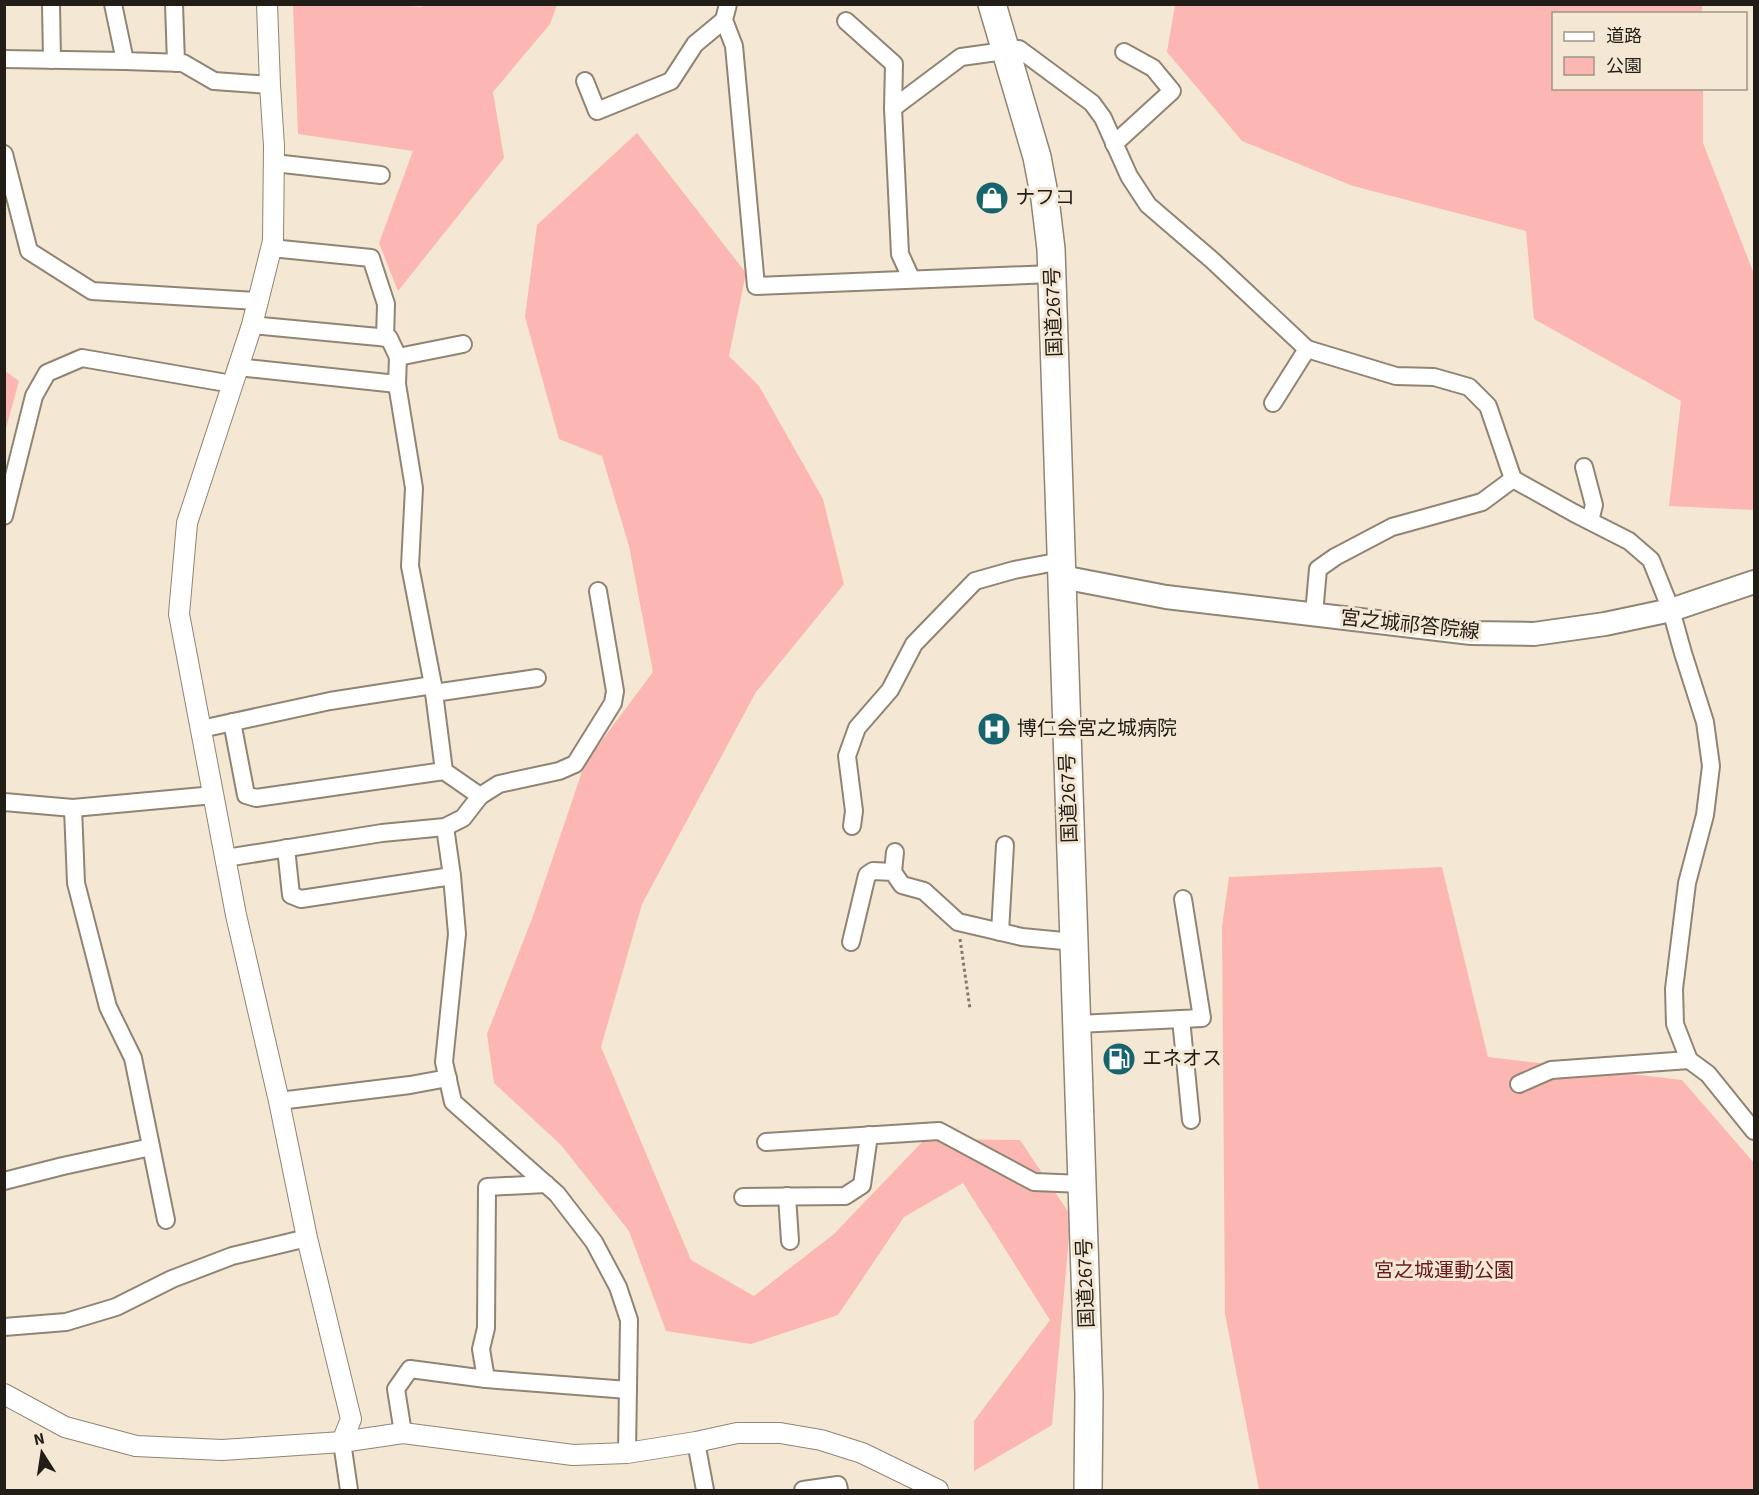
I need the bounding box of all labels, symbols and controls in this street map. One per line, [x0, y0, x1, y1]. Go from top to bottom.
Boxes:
legend [1552, 12, 1747, 90]
text: 道路 [1606, 24, 1642, 49]
text: 公園 [1606, 54, 1642, 79]
shop icon: ナフコ [974, 180, 1010, 216]
place label: ナフコ [1015, 184, 1075, 212]
street label: 国道267号 [1038, 267, 1070, 357]
street label: 宮之城祁答院線 [1339, 604, 1481, 646]
hospital icon: 博仁会宮之城病院 [976, 711, 1012, 747]
place label: 博仁会宮之城病院 [1017, 715, 1177, 743]
street label: 国道267号 [1053, 753, 1085, 843]
fuel station icon: エネオス [1101, 1041, 1137, 1077]
place label: エネオス [1142, 1045, 1222, 1073]
street label: 国道267号 [1070, 1238, 1102, 1328]
park label: 宮之城運動公園 [1374, 1257, 1514, 1285]
north arrow [12, 1423, 72, 1483]
text: N [32, 1427, 47, 1451]

